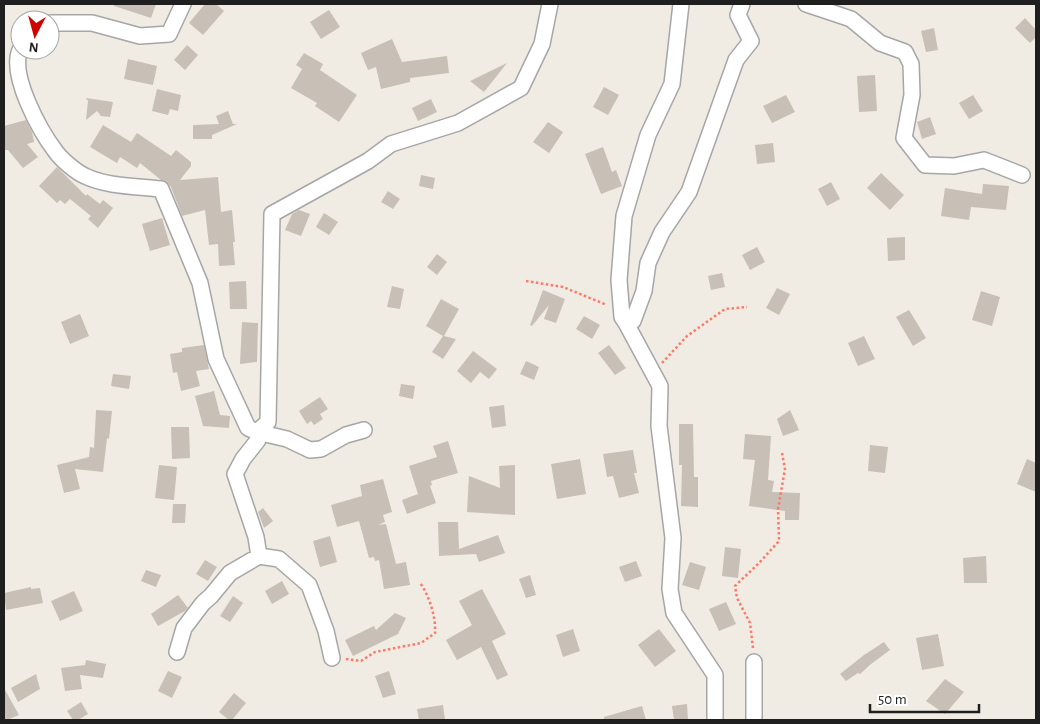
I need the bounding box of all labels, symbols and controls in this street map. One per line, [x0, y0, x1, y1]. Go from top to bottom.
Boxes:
north arrow [10, 10, 60, 60]
text: N [28, 39, 39, 54]
scale bar [870, 682, 979, 714]
text: 50 m [878, 692, 907, 707]

